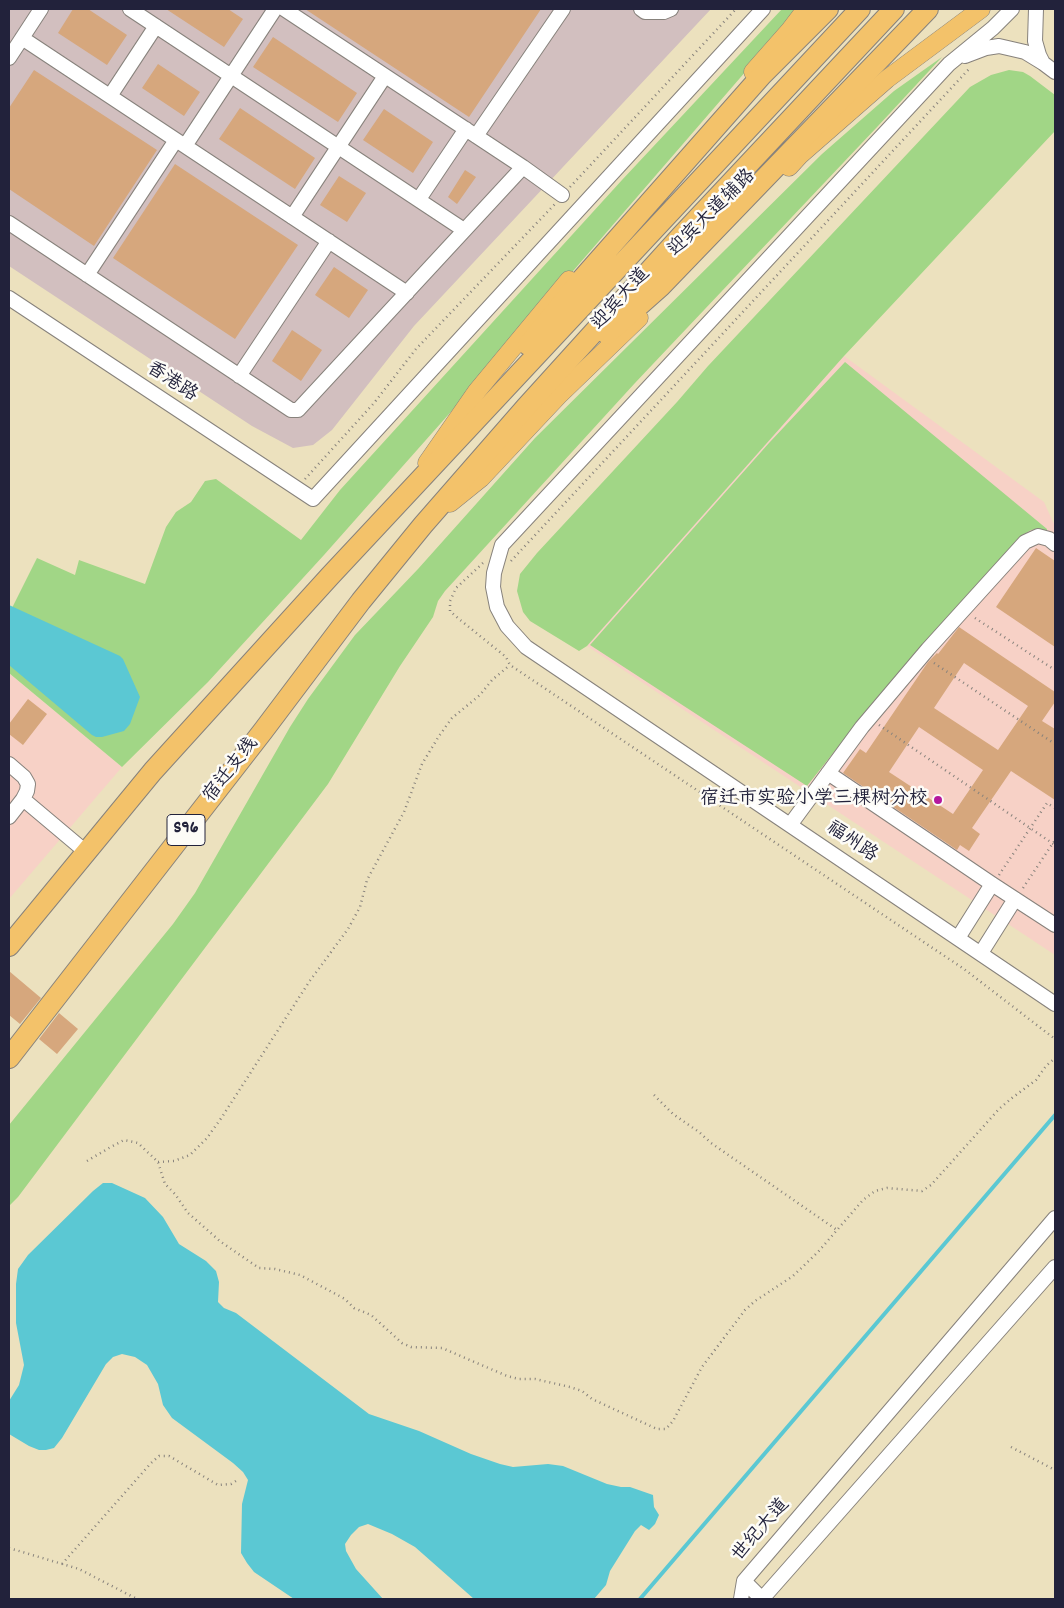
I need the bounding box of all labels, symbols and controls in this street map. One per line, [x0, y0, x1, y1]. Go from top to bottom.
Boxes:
street label: 迎宾大道辅路 [665, 166, 761, 262]
street label: 迎宾大道 [588, 264, 656, 336]
street label: 香港路 [141, 358, 201, 408]
street label: 宿迁支线 [200, 734, 264, 808]
place label: 宿迁市实验小学三棵树分校 [700, 789, 928, 811]
marker: 宿迁市实验小学三棵树分校 [932, 794, 944, 806]
road number: S96 [167, 814, 205, 846]
street label: 福州路 [821, 818, 881, 868]
street label: 世纪大道 [728, 1495, 796, 1567]

